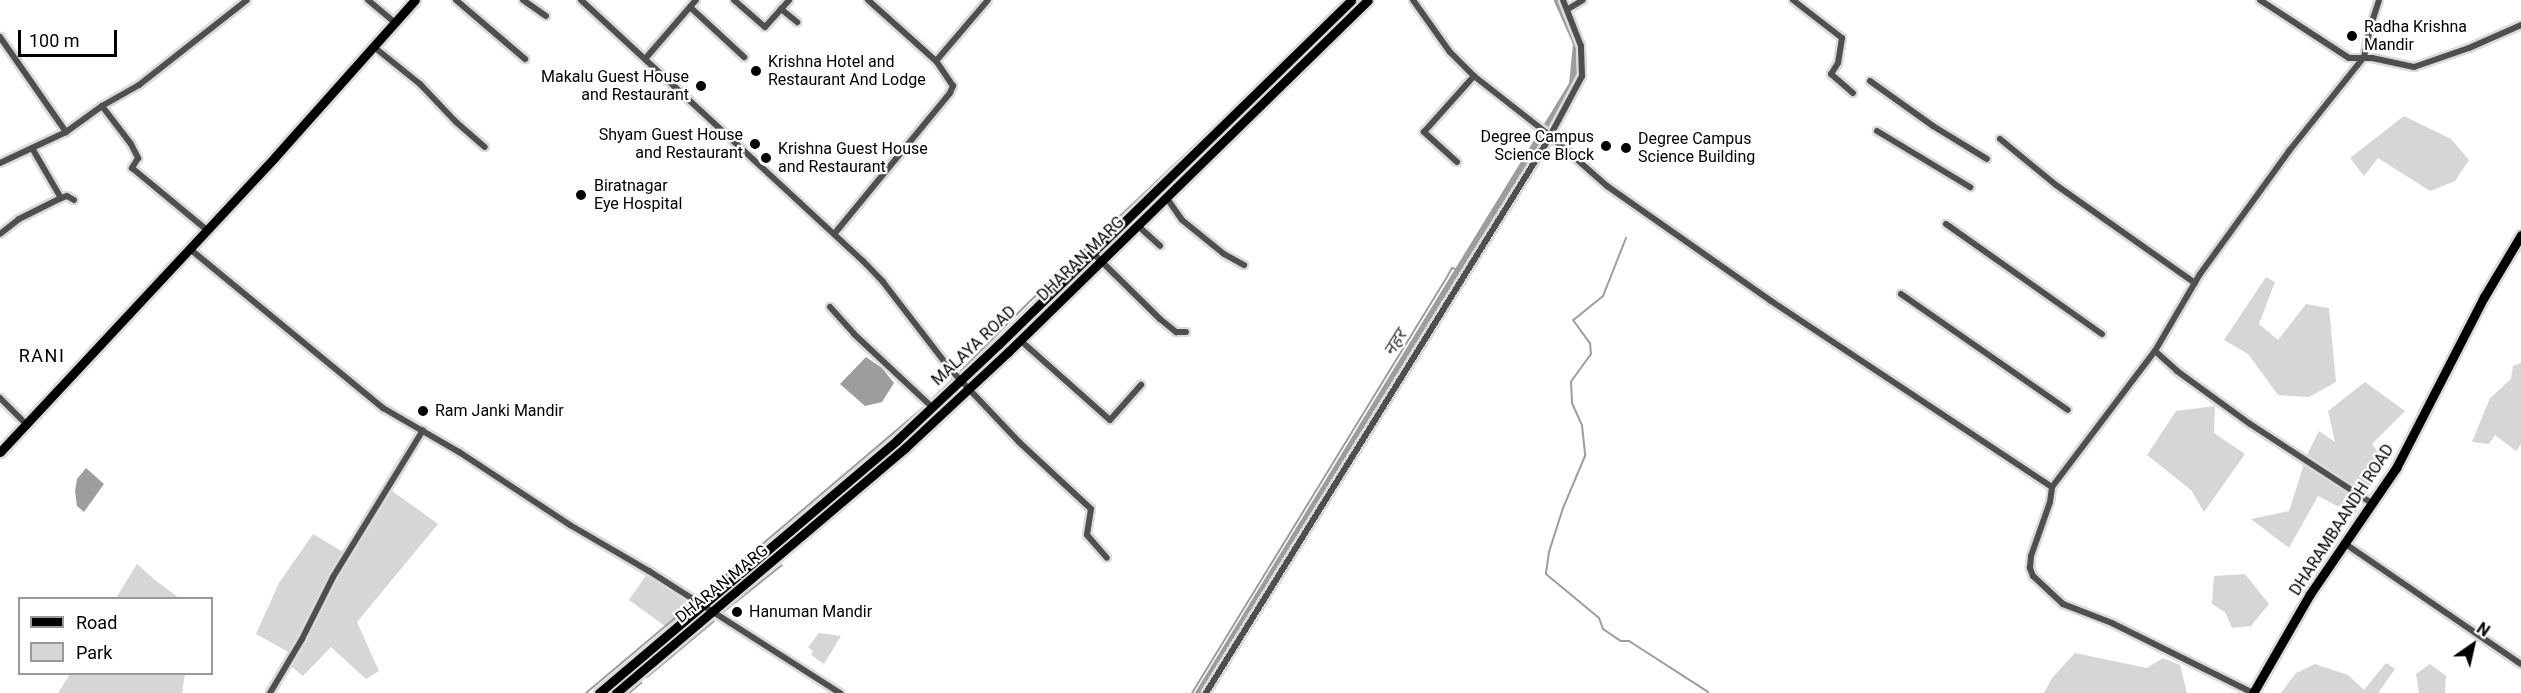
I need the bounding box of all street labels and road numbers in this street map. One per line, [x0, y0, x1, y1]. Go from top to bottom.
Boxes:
street label: DHARAN MARG [1034, 213, 1128, 305]
street label: MALAYA ROAD [928, 302, 1020, 390]
street label: DHARAMBAANDH ROAD [2286, 441, 2398, 599]
street label: DHARAN MARG [672, 541, 772, 627]

